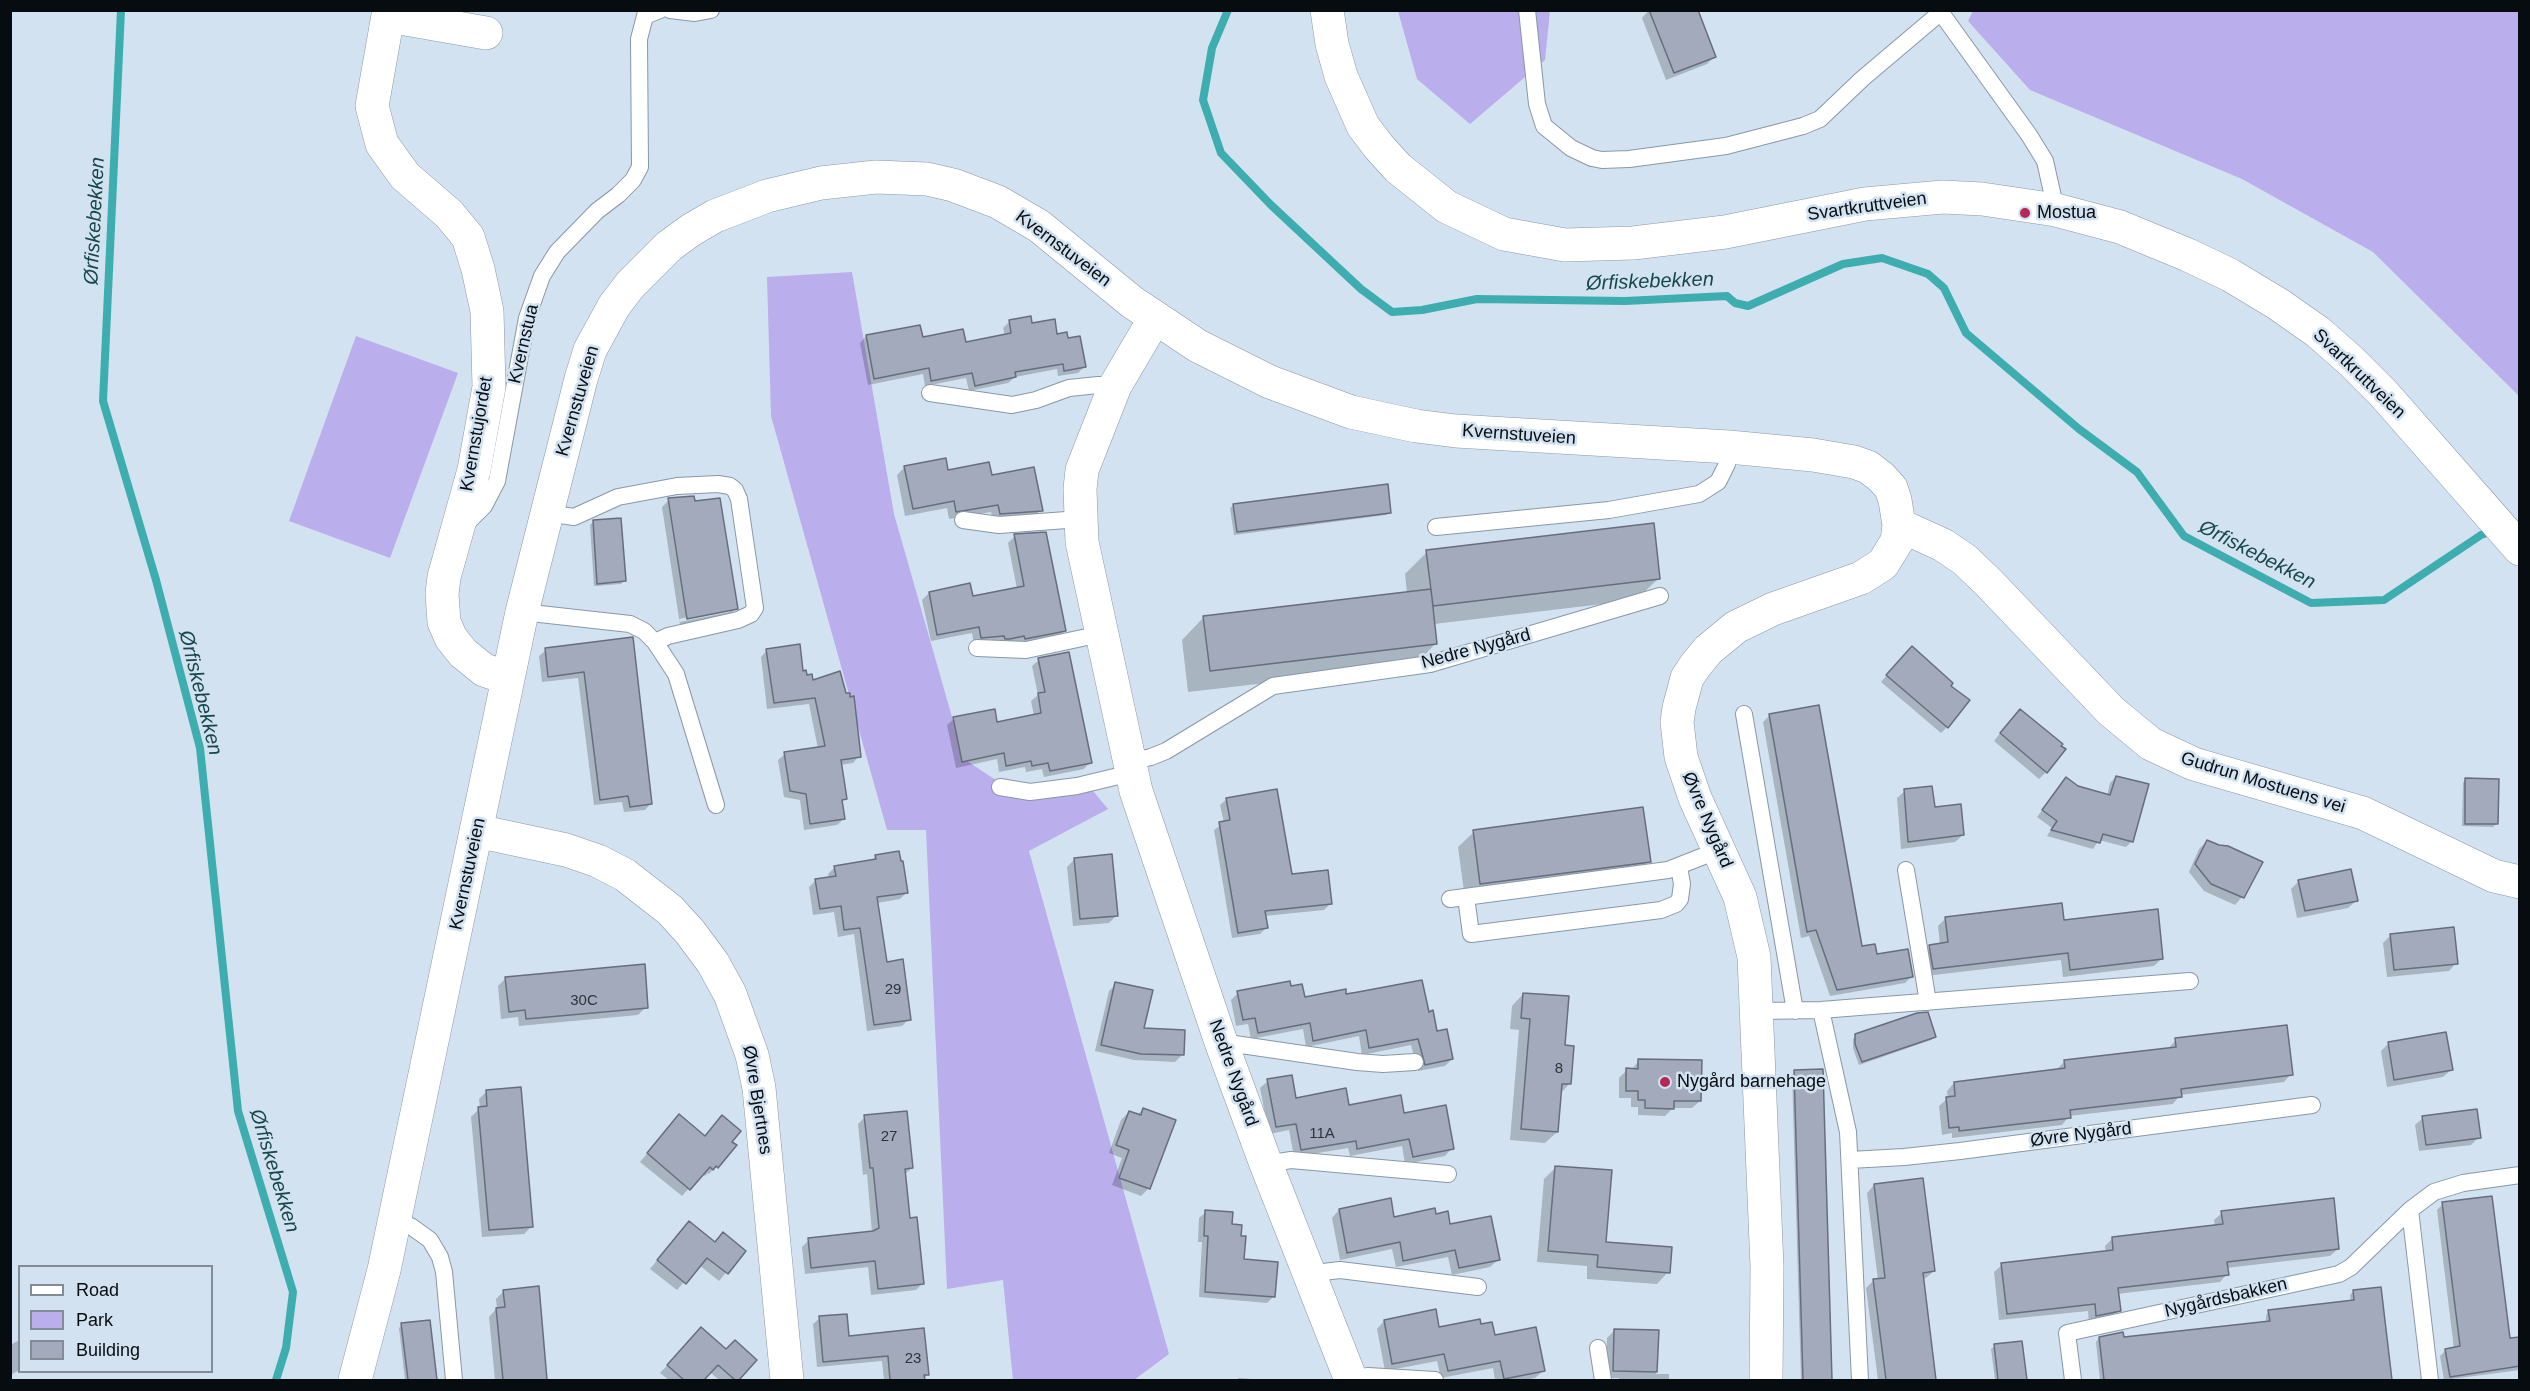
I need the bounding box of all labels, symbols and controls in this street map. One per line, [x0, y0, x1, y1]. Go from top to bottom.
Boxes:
water label: Ørfiskebekken [80, 157, 110, 285]
street label: Svartkruttveien [1806, 188, 1928, 226]
place label: Mostua [2037, 202, 2096, 224]
street label: Kvernstuveien [1011, 206, 1115, 292]
marker: Mostua [2018, 206, 2032, 220]
water label: Ørfiskebekken [1586, 268, 1714, 296]
street label: Kvernstua [504, 302, 544, 386]
street label: Svartkruttveien [2308, 325, 2410, 423]
street label: Kvernstuveien [552, 343, 604, 459]
street label: Kvernstujordet [456, 375, 498, 493]
street label: Kvernstuveien [1461, 420, 1577, 450]
water label: Ørfiskebekken [2195, 515, 2319, 595]
street label: Nedre Nygård [1419, 624, 1533, 674]
water label: Ørfiskebekken [173, 628, 227, 758]
street label: Gudrun Mostuens vei [2178, 748, 2348, 818]
street label: Øvre Nygård [1677, 769, 1737, 871]
street label: Kvernstuveien [446, 816, 490, 932]
house number: 29 [885, 981, 901, 999]
house number: 30C [570, 992, 598, 1010]
street label: Nedre Nygård [1204, 1017, 1262, 1129]
street label: Øvre Bjertnes [738, 1044, 776, 1156]
house number: 8 [1555, 1060, 1563, 1078]
place label: Nygård barnehage [1677, 1071, 1826, 1093]
marker: Nygård barnehage [1658, 1075, 1672, 1089]
water label: Ørfiskebekken [244, 1106, 304, 1236]
street label: Øvre Nygård [2029, 1118, 2133, 1152]
house number: 11A [1309, 1125, 1335, 1143]
house number: 27 [881, 1128, 897, 1146]
legend [18, 1265, 213, 1373]
street label: Nygårdsbakken [2163, 1273, 2289, 1323]
text: Road [76, 1280, 119, 1300]
text: Park [76, 1310, 113, 1330]
text: Building [76, 1340, 140, 1360]
house number: 23 [905, 1350, 921, 1368]

